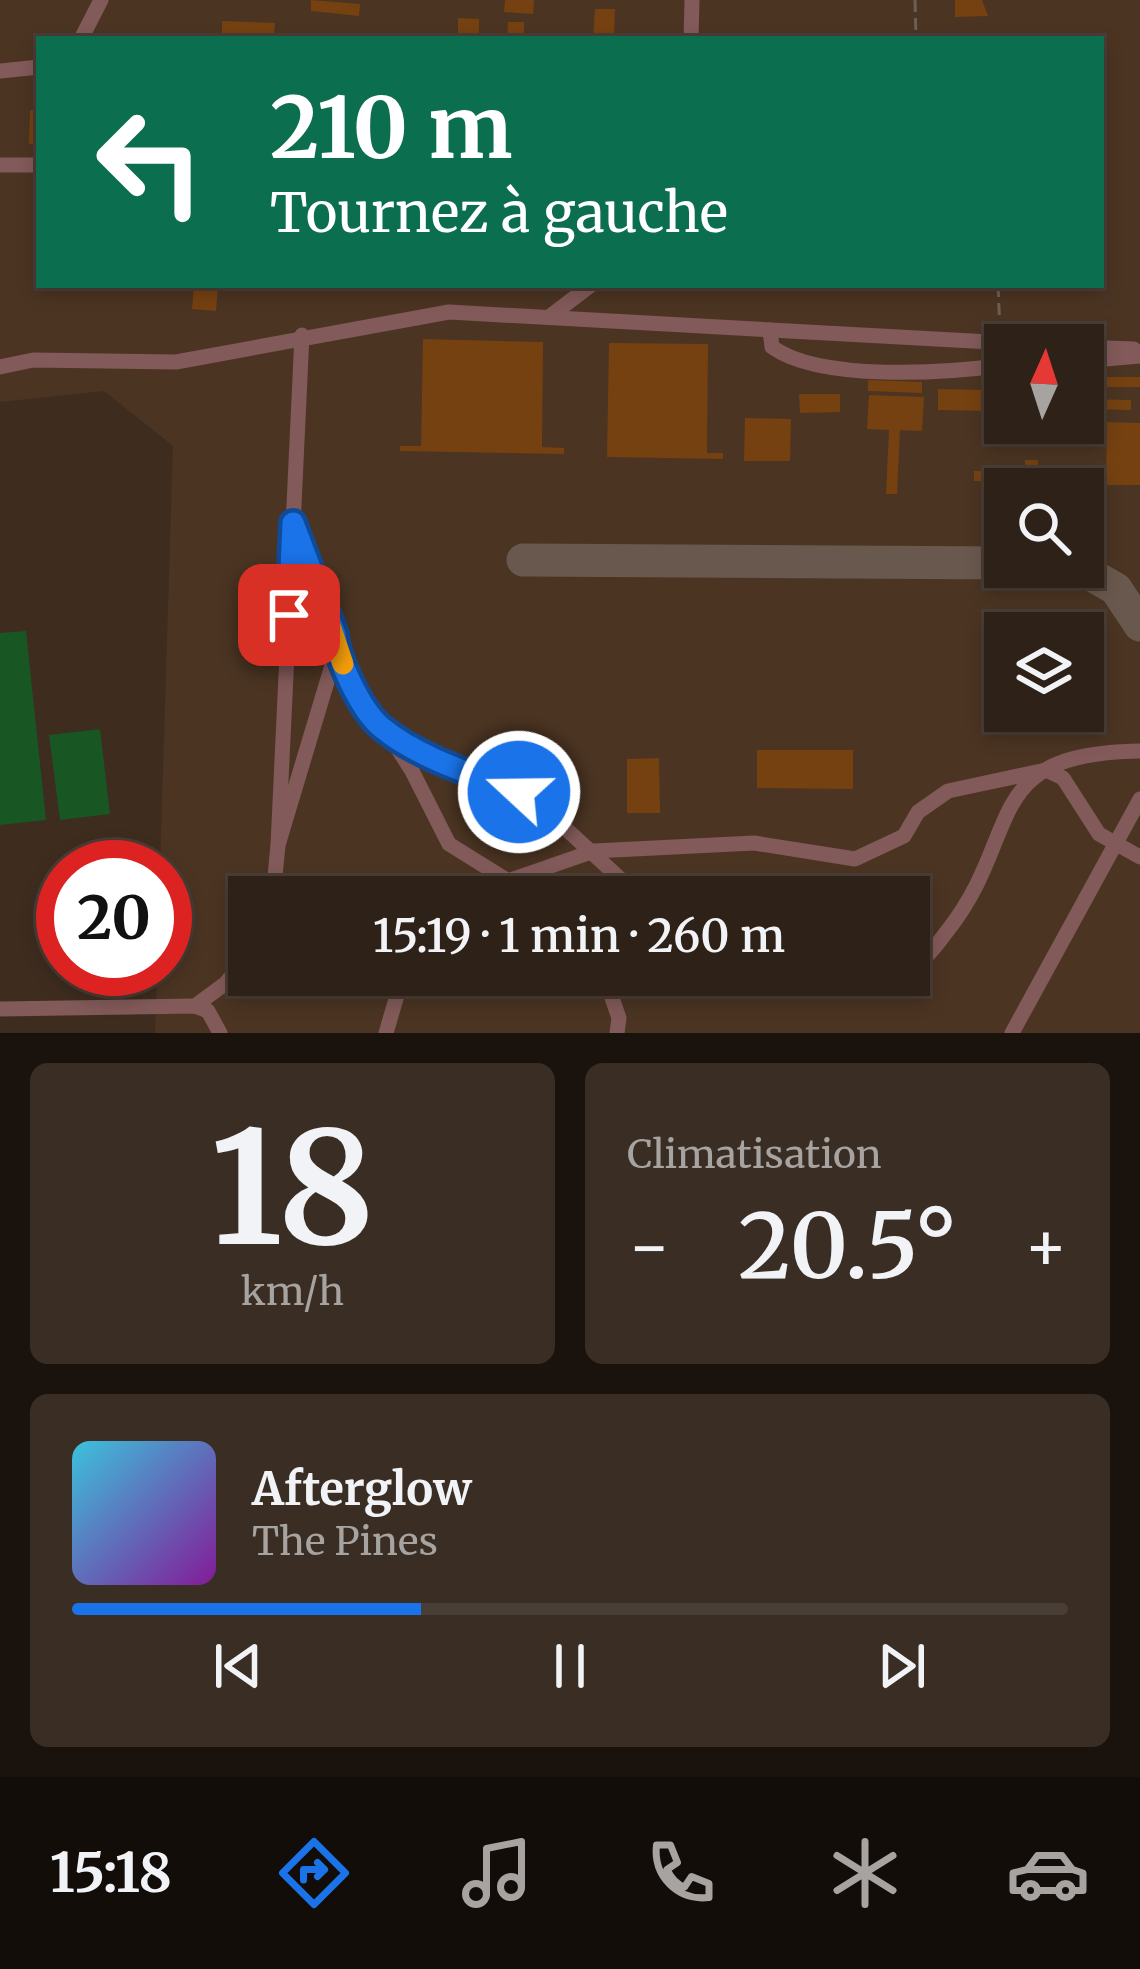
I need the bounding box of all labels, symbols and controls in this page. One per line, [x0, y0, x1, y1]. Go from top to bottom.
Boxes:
text: 210 m [270, 75, 513, 181]
icon: left [72, 84, 228, 240]
text: Tournez à gauche [270, 179, 728, 247]
north arrow [984, 324, 1104, 444]
map controls [984, 324, 1104, 732]
button: search [984, 468, 1104, 588]
pin [238, 564, 340, 666]
icon: arrive [256, 582, 322, 648]
button: layers [984, 612, 1104, 732]
position arrow [456, 729, 582, 855]
speed limit sign: 20 [36, 840, 192, 996]
text: 15:19 · 1 min · 260 m [373, 908, 785, 964]
text: 18 [210, 1090, 375, 1287]
text: Climatisation [627, 1130, 882, 1179]
text: 20.5° [738, 1189, 957, 1303]
text: − [627, 1205, 671, 1288]
text: + [1024, 1205, 1068, 1288]
text: km/h [241, 1267, 344, 1316]
text: Afterglow [252, 1461, 472, 1517]
text: The Pines [252, 1517, 438, 1566]
icon: previous [205, 1633, 271, 1699]
icon: pause [537, 1633, 603, 1699]
icon: next [869, 1633, 935, 1699]
icon: directions [272, 1831, 356, 1915]
icon: music [455, 1831, 539, 1915]
icon: phone [639, 1831, 723, 1915]
icon: climate [823, 1831, 907, 1915]
icon: car [1006, 1831, 1090, 1915]
text: 15:18 [50, 1839, 172, 1907]

